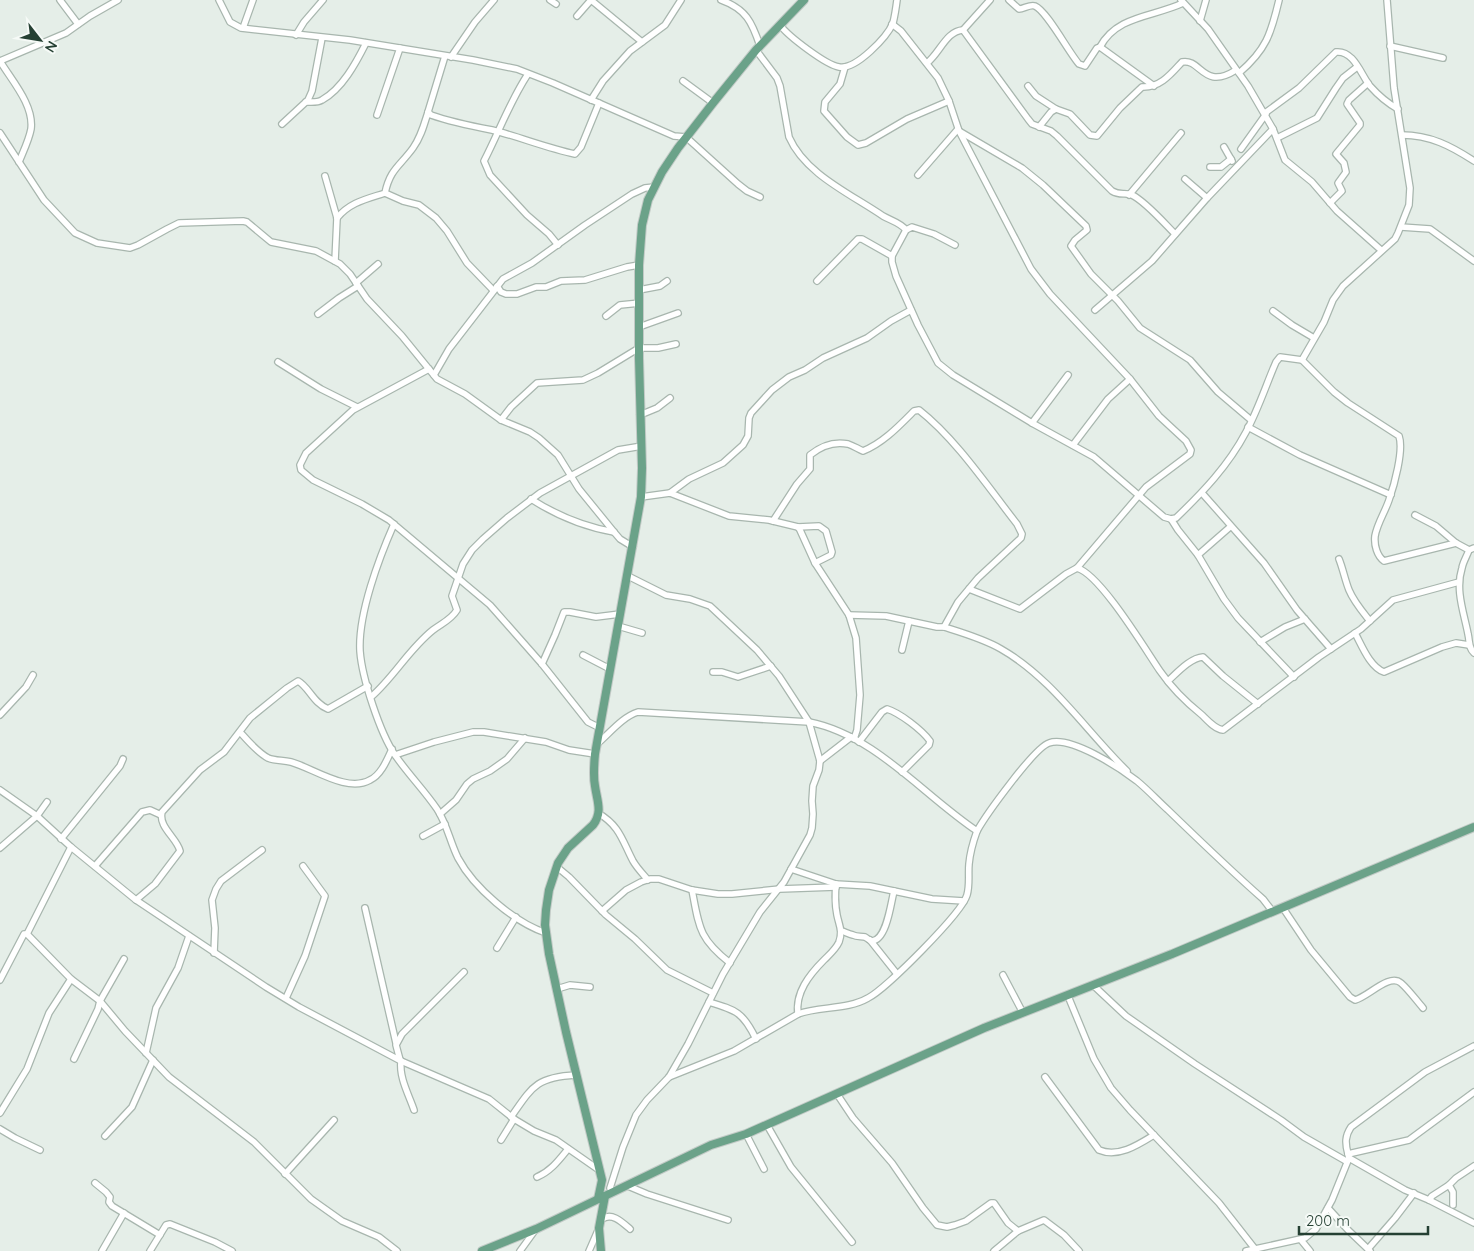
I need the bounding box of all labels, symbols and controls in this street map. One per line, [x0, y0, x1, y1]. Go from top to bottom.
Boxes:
north arrow [15, 15, 65, 65]
text: N [41, 38, 62, 56]
scale bar [1299, 1204, 1428, 1236]
text: 200 m [1306, 1211, 1350, 1230]

